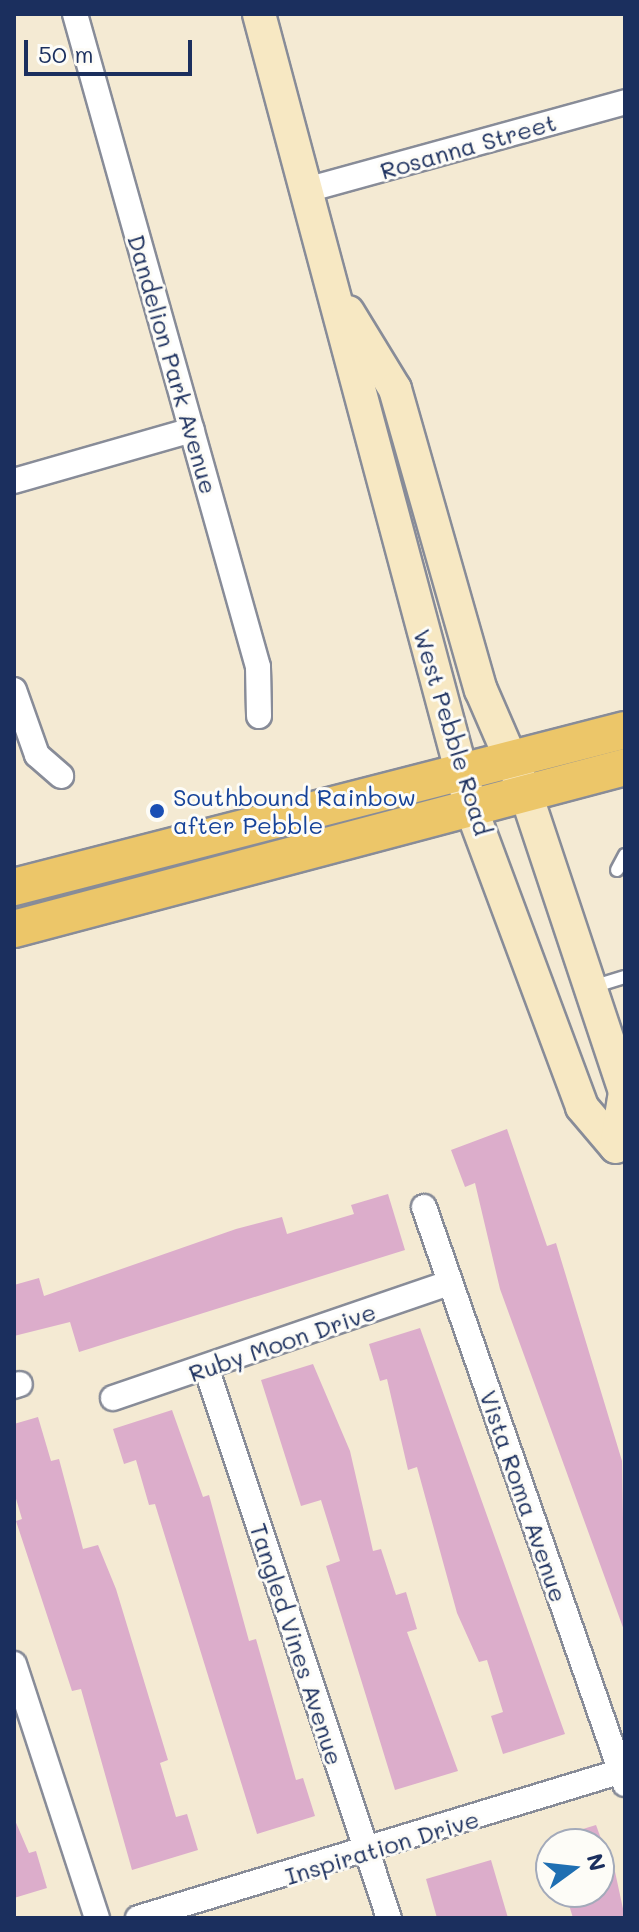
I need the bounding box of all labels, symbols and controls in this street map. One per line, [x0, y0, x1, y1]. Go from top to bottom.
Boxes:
scale bar [28, 24, 196, 74]
text: 50 m [38, 38, 94, 69]
street label: Rosanna Street [377, 107, 559, 185]
street label: Dandelion Park Avenue [122, 231, 224, 497]
street label: West Pebble Road [408, 625, 498, 839]
place label: Southbound Rainbow after Pebble [173, 783, 416, 839]
marker: Southbound Rainbow after Pebble [148, 802, 166, 820]
street label: Ruby Moon Drive [185, 1296, 379, 1388]
street label: Vista Roma Avenue [474, 1386, 574, 1606]
street label: Tangled Vines Avenue [244, 1519, 350, 1769]
street label: Inspiration Drive [282, 1804, 482, 1890]
north arrow [535, 1828, 615, 1908]
text: N [581, 1850, 613, 1874]

